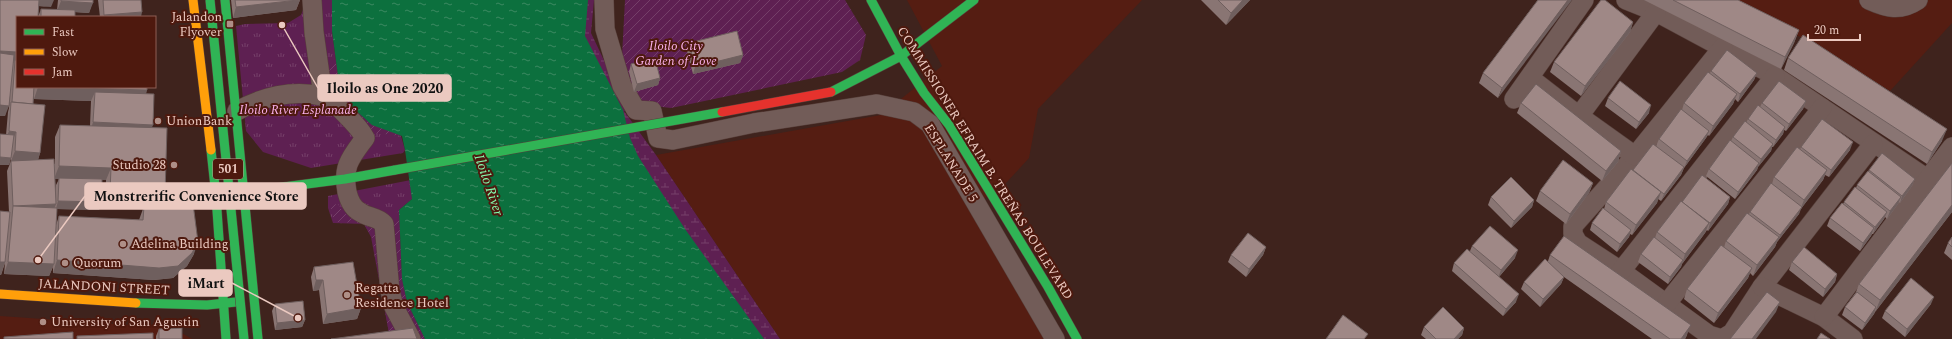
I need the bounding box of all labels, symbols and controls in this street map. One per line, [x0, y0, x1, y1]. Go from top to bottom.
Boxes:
place label: Jalandon Flyover [171, 7, 222, 42]
legend [16, 16, 156, 88]
scale bar [1808, 16, 1860, 42]
marker: Jalandon Flyover [225, 19, 235, 29]
text: 20 m [1814, 21, 1839, 40]
street label: COMMISSIONER EFRAIM B. TREÑAS BOULEVARD [892, 22, 1078, 304]
text: Fast [52, 23, 74, 42]
park label: Iloilo City Garden of Love [635, 36, 717, 71]
text: Slow [52, 43, 78, 62]
text: Jam [52, 63, 73, 82]
callout: Iloilo as One 2020 [318, 75, 451, 101]
text: Iloilo as One 2020 [327, 78, 444, 99]
park label: Iloilo River Esplanade [239, 100, 357, 120]
place label: UnionBank [166, 111, 232, 131]
marker: UnionBank [153, 116, 163, 126]
street label: ESPLANADE 5 [919, 120, 983, 206]
water label: Iloilo River [469, 151, 509, 219]
place label: Studio 28 [112, 155, 166, 175]
road number: 501 [213, 159, 243, 179]
marker: Studio 28 [169, 160, 179, 170]
callout: Monstrerific Convenience Store [85, 183, 306, 209]
text: Monstrerific Convenience Store [93, 186, 299, 207]
place label: Adelina Building [131, 234, 229, 254]
marker: Adelina Building [118, 239, 128, 249]
place label: Quorum [73, 253, 121, 273]
marker: Quorum [60, 258, 70, 268]
callout: iMart [179, 270, 232, 296]
text: iMart [187, 273, 225, 294]
street label: JALANDONI STREET [38, 274, 170, 300]
place label: Regatta Residence Hotel [355, 278, 449, 313]
marker: Regatta Residence Hotel [342, 290, 352, 300]
place label: University of San Agustin [51, 312, 199, 332]
marker: University of San Agustin [38, 317, 48, 327]

